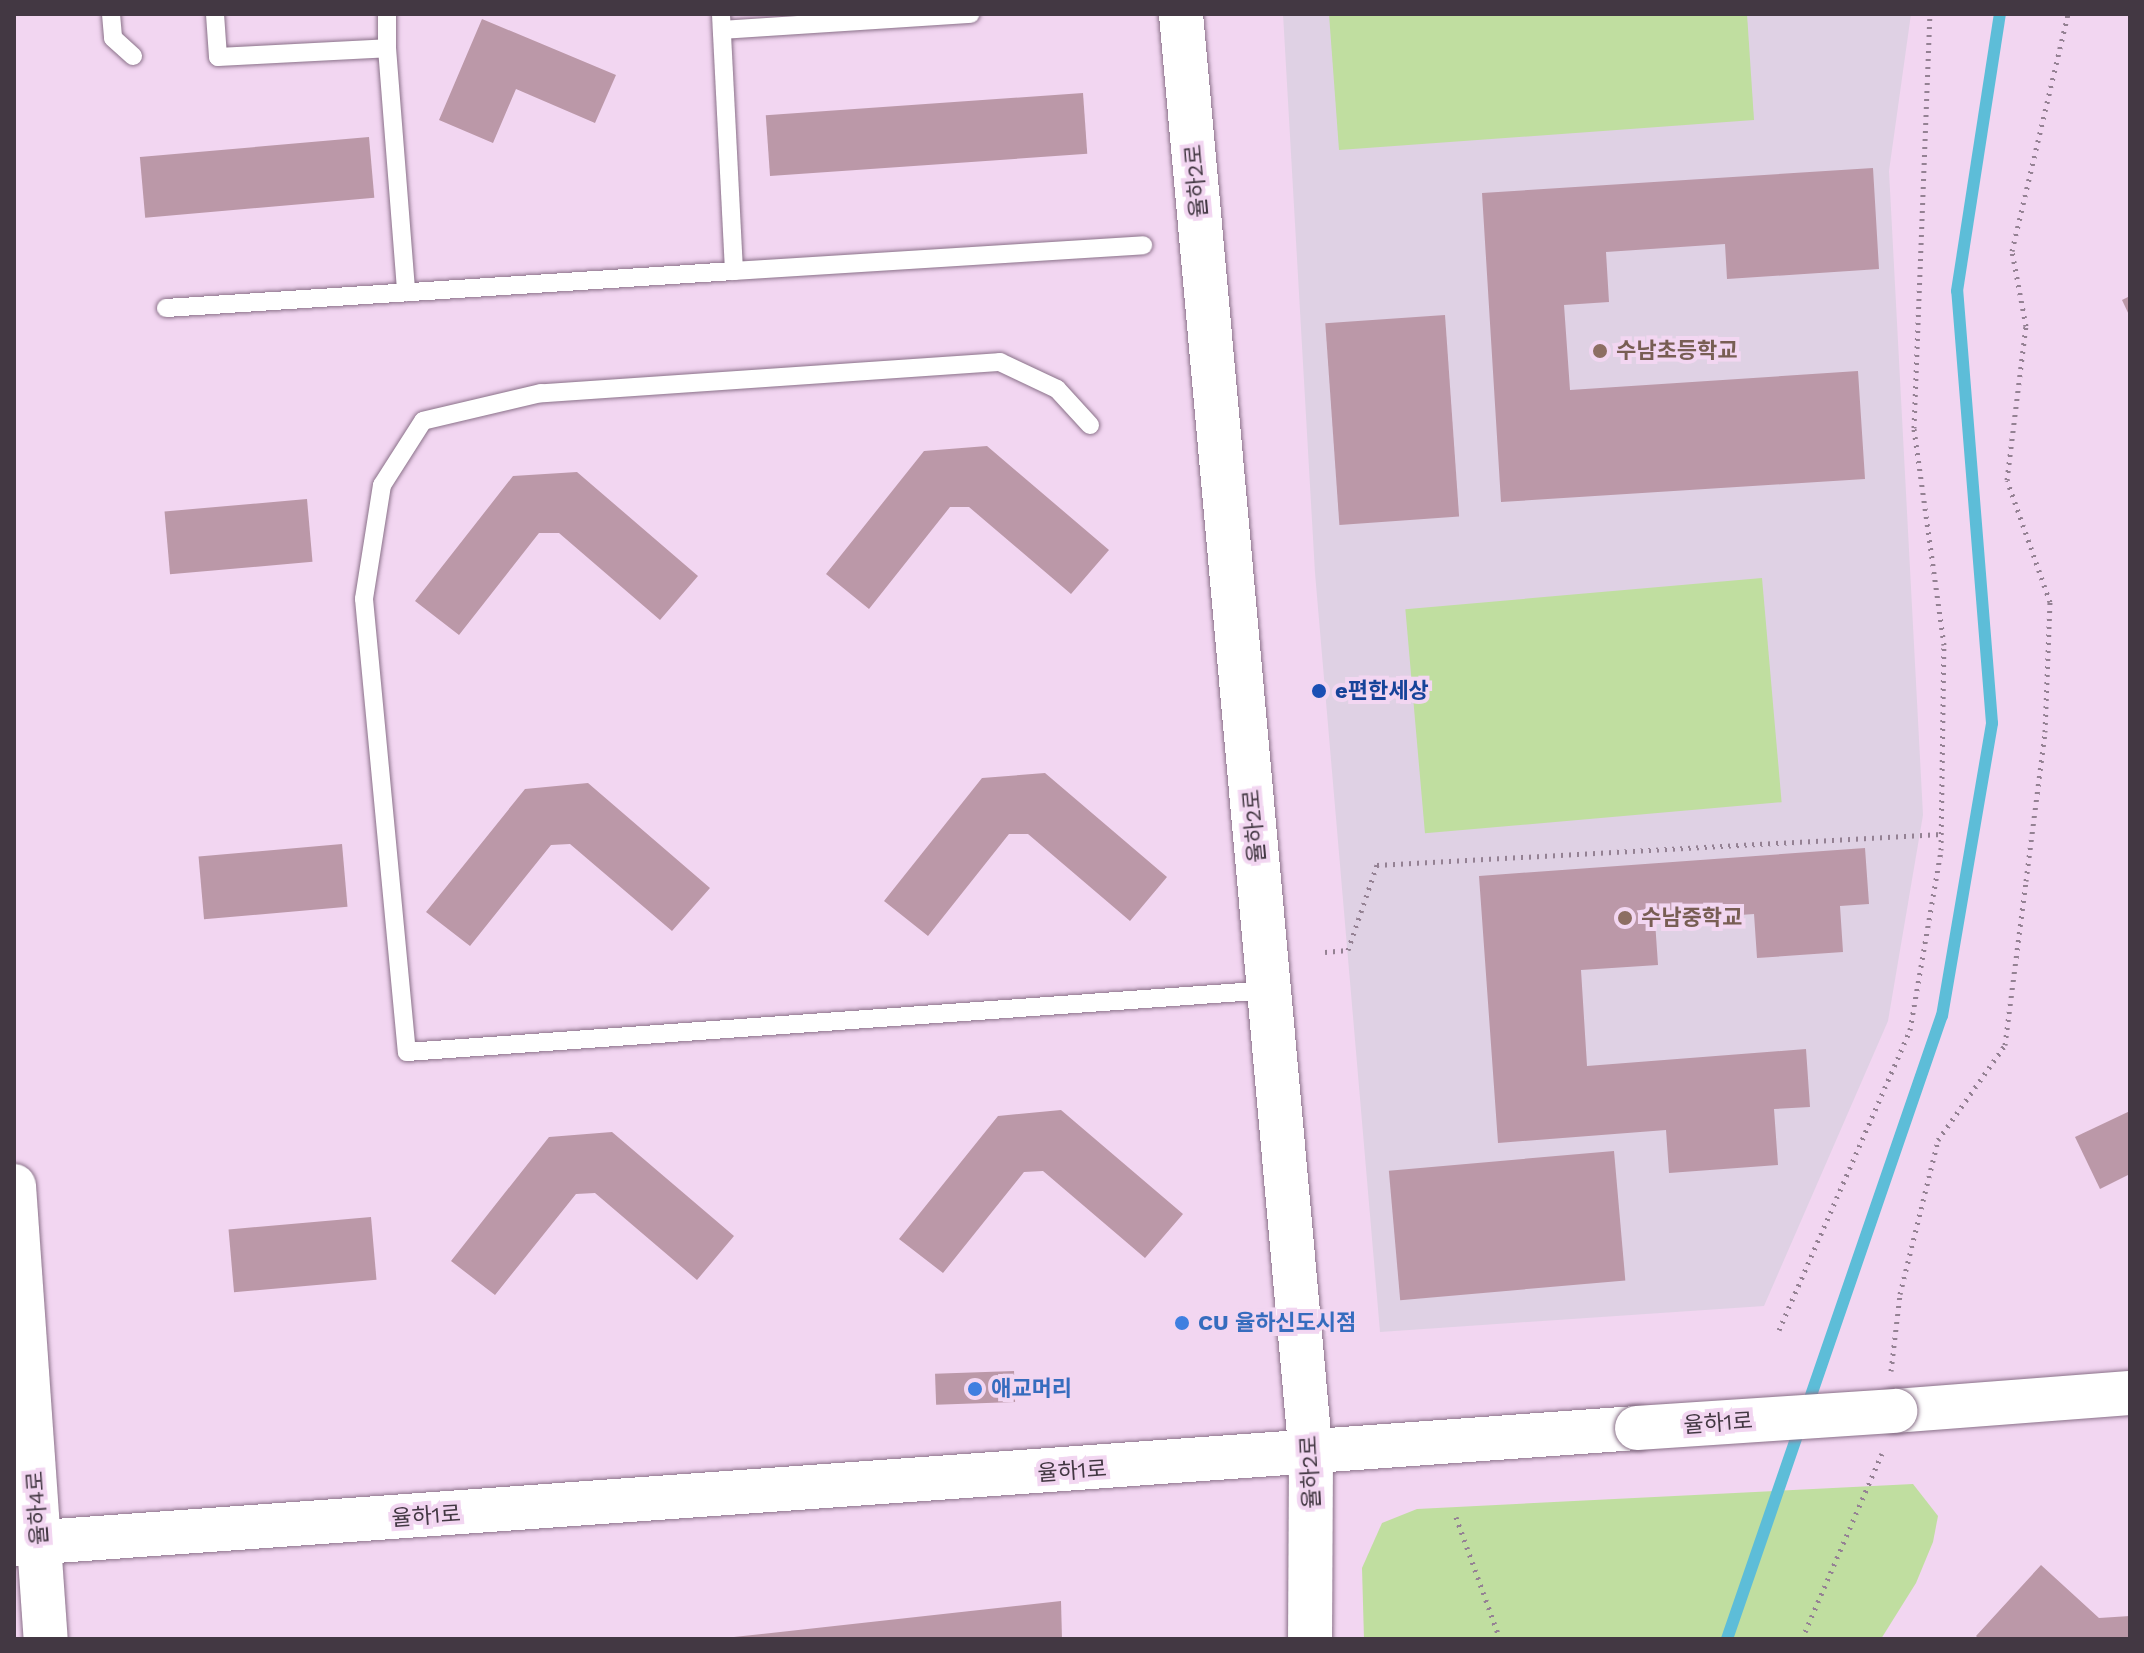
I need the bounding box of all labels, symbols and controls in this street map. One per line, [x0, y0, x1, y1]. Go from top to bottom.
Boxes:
street label: 율하2로 [1180, 143, 1212, 219]
place label: 수남초등학교 [1616, 338, 1737, 364]
marker: 수남초등학교 [1591, 342, 1609, 360]
place label: e편한세상 [1335, 678, 1429, 704]
marker: e편한세상 [1310, 682, 1328, 700]
street label: 율하2로 [1238, 788, 1270, 864]
place label: 수남중학교 [1641, 905, 1742, 931]
marker: 수남중학교 [1616, 909, 1634, 927]
place label: CU 율하신도시점 [1198, 1310, 1356, 1336]
marker: CU 율하신도시점 [1173, 1314, 1191, 1332]
place label: 애교머리 [991, 1376, 1072, 1402]
marker: 애교머리 [966, 1380, 984, 1398]
street label: 율하1로 [1683, 1407, 1753, 1439]
street label: 율하2로 [1295, 1435, 1325, 1509]
street label: 율하1로 [1037, 1455, 1107, 1487]
street label: 율하4로 [21, 1470, 53, 1546]
street label: 율하1로 [391, 1500, 461, 1532]

